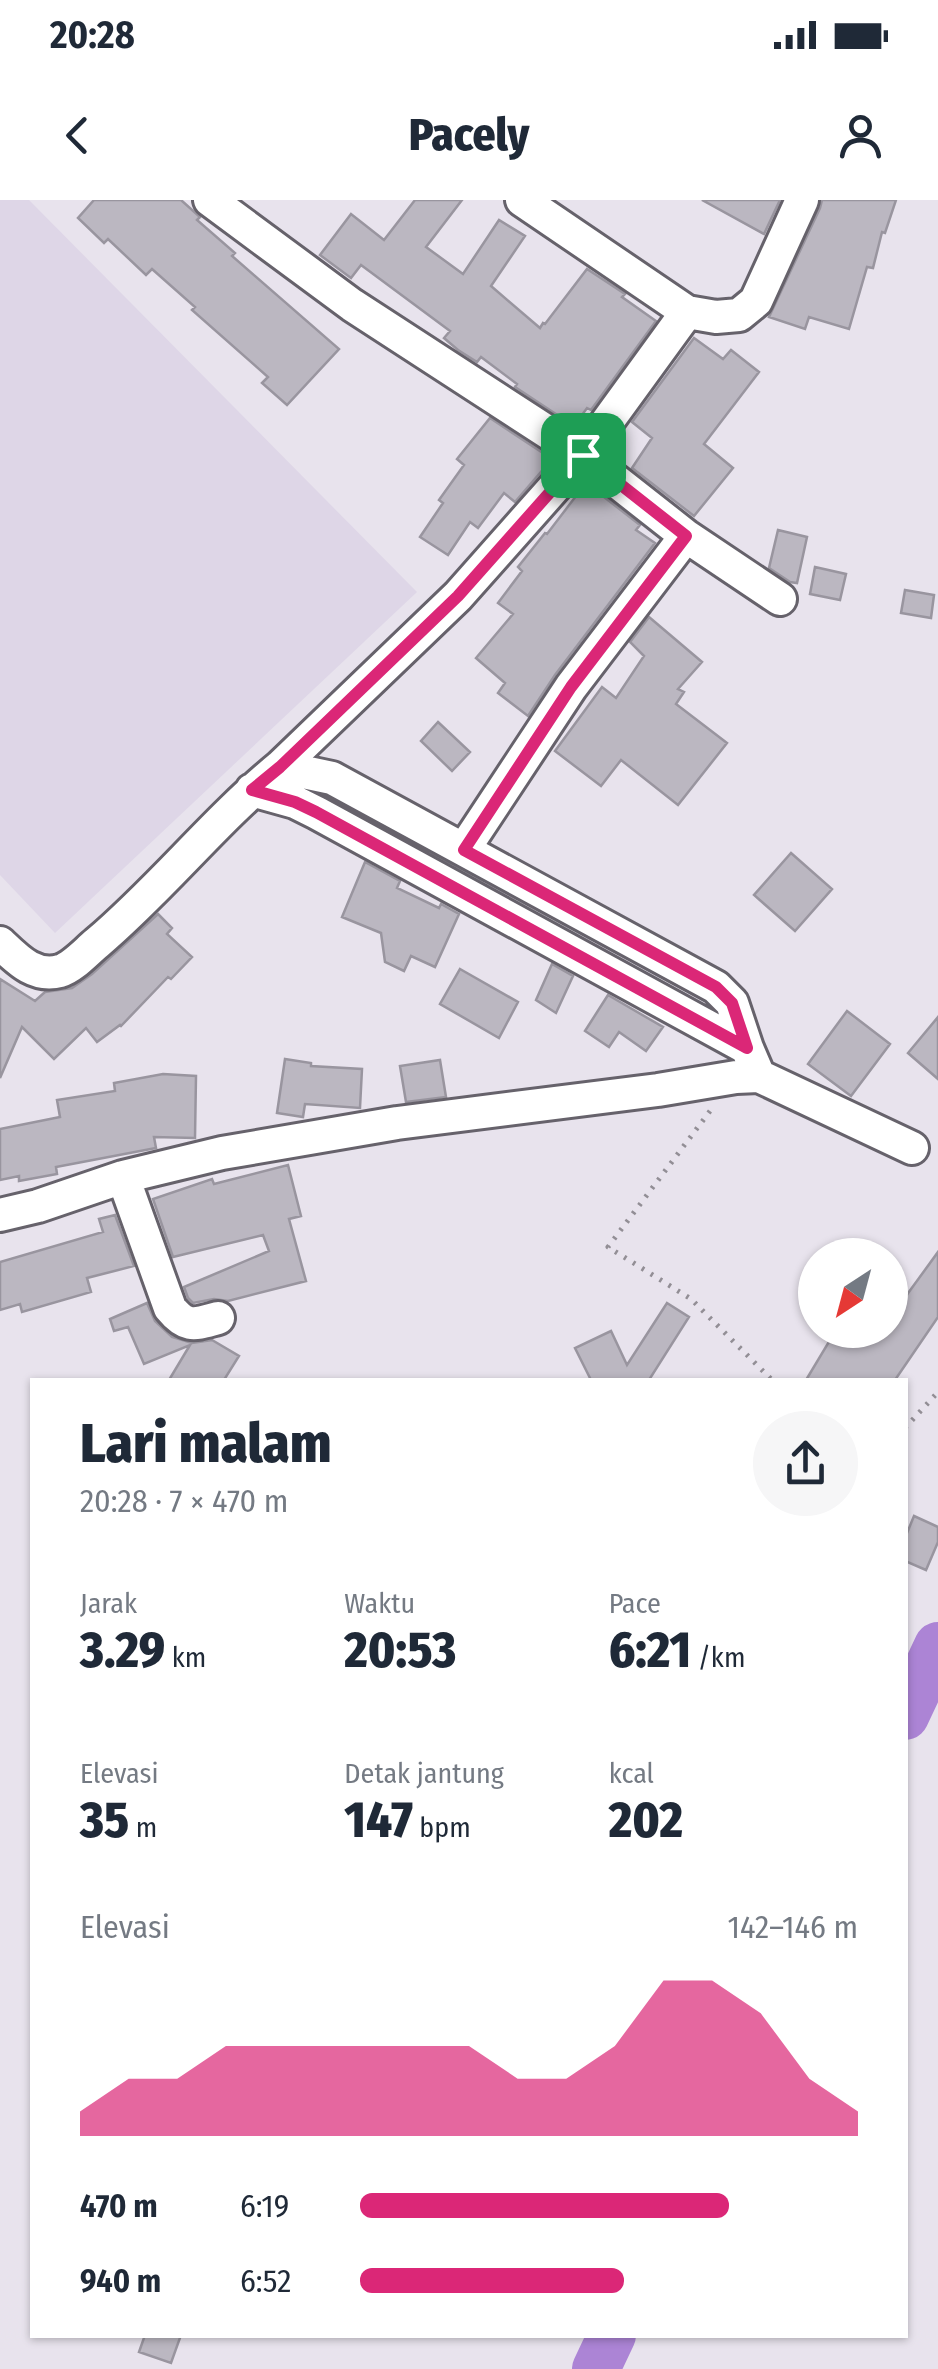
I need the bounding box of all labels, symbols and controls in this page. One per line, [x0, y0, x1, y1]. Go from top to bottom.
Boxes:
text: 20:28 [50, 12, 135, 58]
icon: back [50, 108, 105, 163]
text: Pacely [409, 108, 529, 162]
icon: person [833, 108, 888, 163]
pin [541, 413, 626, 498]
icon: arrive [556, 428, 611, 483]
north arrow [798, 1238, 908, 1348]
map controls [798, 1238, 908, 1348]
text: Lari malam [80, 1411, 332, 1477]
button: share [753, 1411, 858, 1516]
text: 20:28 · 7 × 470 m [80, 1482, 288, 1520]
text: Jarak [80, 1587, 137, 1620]
text: Waktu [344, 1587, 415, 1620]
text: Pace [609, 1587, 661, 1620]
text: 3.29 [80, 1620, 165, 1680]
text: 20:53 [344, 1620, 456, 1680]
text: 6:21 [609, 1620, 691, 1680]
text: km [165, 1641, 206, 1674]
text: /km [691, 1641, 745, 1674]
text: Elevasi [80, 1757, 159, 1790]
text: Detak jantung [344, 1757, 504, 1790]
text: kcal [609, 1757, 654, 1790]
text: 35 [80, 1790, 129, 1850]
text: 147 [344, 1790, 413, 1850]
text: 202 [609, 1790, 683, 1850]
text: m [129, 1811, 157, 1844]
text: bpm [413, 1811, 471, 1844]
text: Elevasi [80, 1908, 170, 1946]
text: 142–146 m [727, 1908, 858, 1946]
text: 470 m [80, 2187, 158, 2225]
text: 6:19 [240, 2187, 289, 2225]
text: 940 m [80, 2262, 161, 2300]
text: 6:52 [240, 2262, 291, 2300]

